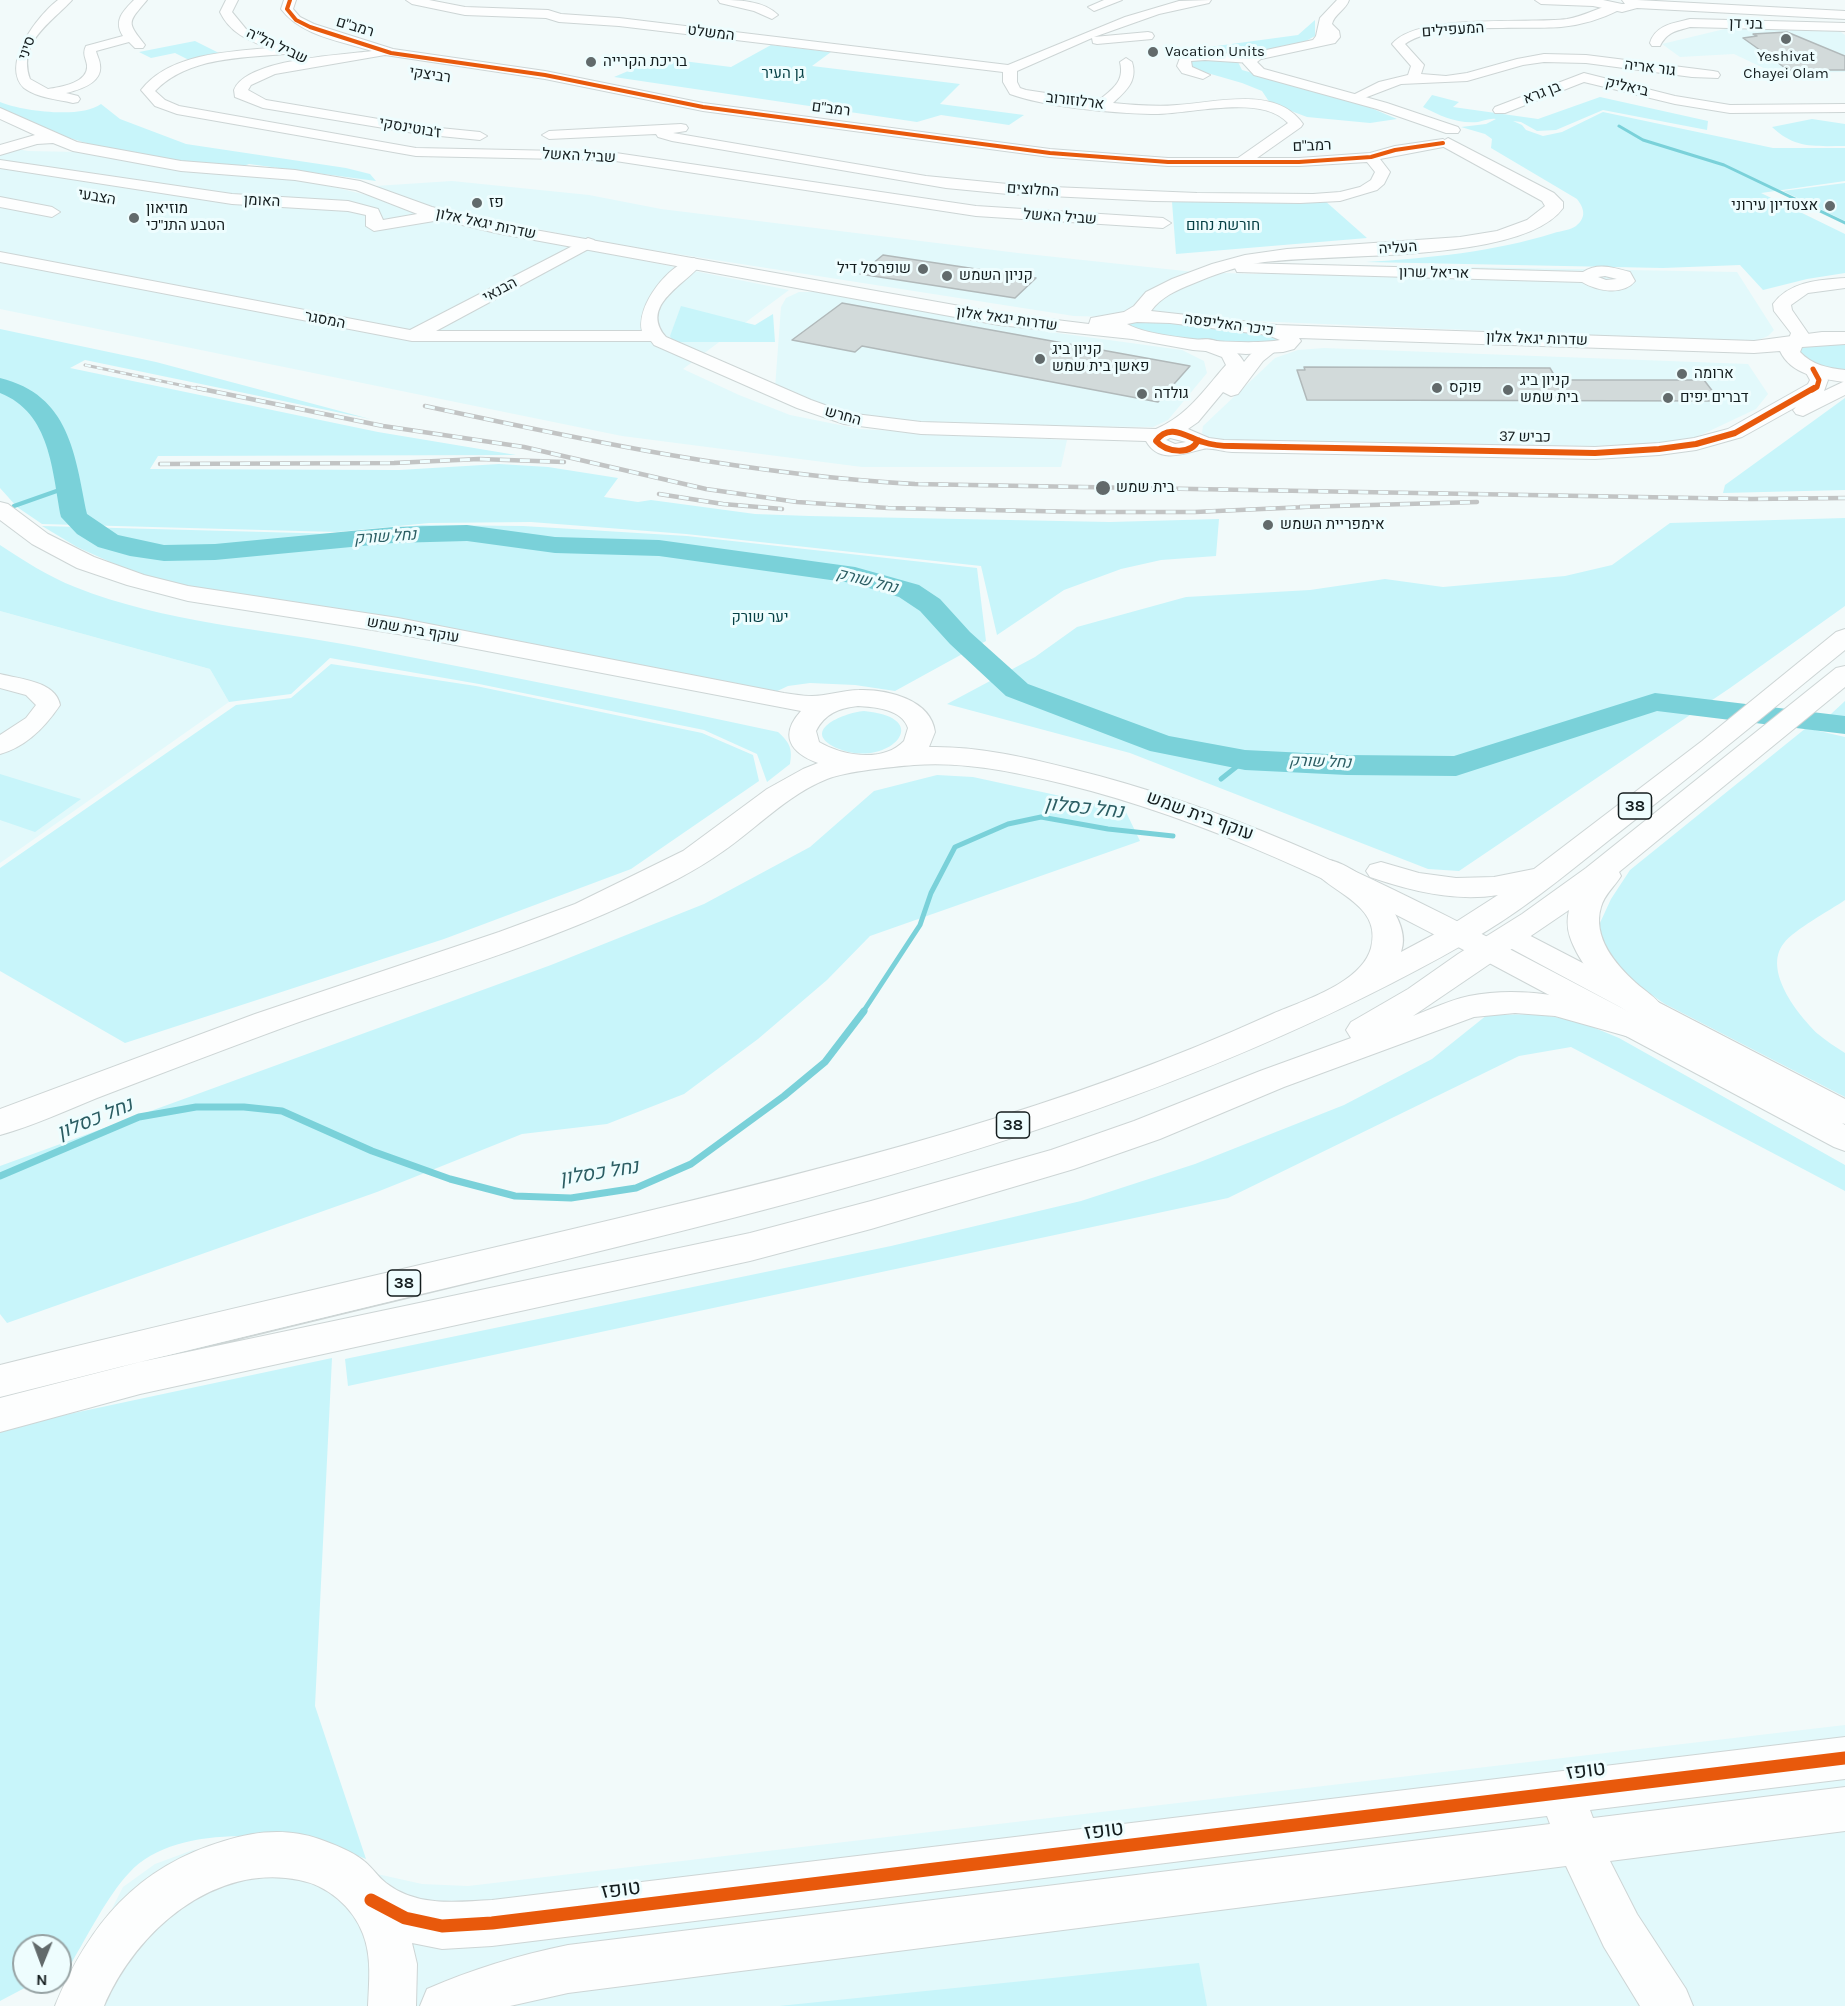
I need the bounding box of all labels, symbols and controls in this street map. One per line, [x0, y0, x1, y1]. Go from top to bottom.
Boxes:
street label: רמב"ם [334, 13, 376, 41]
street label: בני דן [1729, 14, 1763, 34]
street label: המעפילים [1421, 19, 1485, 41]
street label: המשלט [686, 21, 736, 45]
street label: שביל הל"ה [244, 24, 310, 68]
marker: Yeshivat Chayei Olam [1779, 32, 1793, 46]
street label: סיני [14, 34, 40, 62]
place label: Vacation Units [1165, 43, 1265, 61]
marker: Vacation Units [1146, 45, 1160, 59]
place label: Yeshivat Chayei Olam [1743, 48, 1829, 83]
place label: בריכת הקרייה [603, 53, 687, 71]
marker: בריכת הקרייה [584, 55, 598, 69]
street label: גור אריה [1623, 56, 1677, 80]
street label: רביצקי [408, 63, 452, 87]
park label: גן העיר [761, 65, 805, 83]
street label: ביאליק [1604, 73, 1650, 101]
street label: בן גרא [1521, 78, 1563, 108]
street label: ארלוזורוב [1045, 89, 1105, 113]
street label: רמב"ם [811, 98, 851, 120]
street label: ז'בוטינסקי [378, 114, 442, 142]
street label: רמב"ם [1292, 136, 1332, 156]
street label: שביל האשל [542, 145, 616, 167]
street label: החלוצים [1006, 179, 1060, 201]
street label: הצבעי [77, 185, 117, 209]
street label: האומן [243, 191, 281, 211]
place label: פז [489, 194, 504, 212]
marker: פז [470, 196, 484, 210]
place label: אצטדיון עירוני [1731, 197, 1818, 215]
marker: אצטדיון עירוני [1823, 199, 1837, 213]
place label: מוזיאון הטבע התנ"כי [146, 200, 225, 235]
street label: שדרות יגאל אלון [434, 205, 538, 243]
street label: שביל האשל [1023, 205, 1097, 229]
marker: מוזיאון הטבע התנ"כי [127, 211, 141, 225]
park label: חורשת נחום [1186, 217, 1260, 235]
street label: העליה [1378, 238, 1418, 258]
place label: שופרסל דיל [837, 260, 911, 278]
marker: שופרסל דיל [916, 262, 930, 276]
street label: אריאל שרון [1399, 263, 1469, 283]
place label: קניון השמש [959, 267, 1033, 285]
marker: קניון השמש [940, 269, 954, 283]
street label: הבנאי [480, 274, 520, 306]
street label: שדרות יגאל אלון [955, 303, 1059, 335]
street label: המסגר [303, 307, 347, 333]
street label: כיכר האליפסה [1183, 310, 1275, 340]
street label: שדרות יגאל אלון [1486, 328, 1588, 350]
place label: קניון ביג פאשן בית שמש [1052, 341, 1150, 376]
marker: קניון ביג פאשן בית שמש [1033, 352, 1047, 366]
place label: ארומה [1694, 365, 1734, 383]
marker: ארומה [1675, 367, 1689, 381]
place label: קניון ביג בית שמש [1520, 372, 1579, 407]
place label: פוקס [1449, 379, 1482, 397]
marker: פוקס [1430, 381, 1444, 395]
marker: קניון ביג בית שמש [1501, 383, 1515, 397]
place label: גולדה [1154, 385, 1189, 403]
marker: גולדה [1135, 387, 1149, 401]
place label: דברים יפים [1680, 389, 1749, 407]
marker: דברים יפים [1661, 391, 1675, 405]
street label: החרש [823, 402, 863, 430]
street label: כביש 37 [1499, 428, 1551, 446]
marker: בית שמש [1094, 479, 1112, 497]
place label: בית שמש [1116, 479, 1175, 497]
place label: אימפריית השמש [1280, 516, 1385, 534]
marker: אימפריית השמש [1261, 518, 1275, 532]
water label: נחל שורק [353, 525, 417, 549]
water label: נחל שורק [834, 564, 900, 598]
park label: יער שורק [731, 609, 789, 627]
street label: עוקף בית שמש [365, 613, 461, 647]
water label: נחל שורק [1288, 751, 1352, 773]
street label: עוקף בית שמש [1144, 787, 1256, 845]
water label: נחל כסלון [1043, 792, 1125, 824]
road number: 38 [1618, 793, 1652, 819]
water label: נחל כסלון [54, 1093, 136, 1145]
road number: 38 [996, 1112, 1030, 1138]
water label: נחל כסלון [558, 1155, 640, 1191]
road number: 38 [388, 1270, 420, 1296]
street label: טופז [1565, 1756, 1607, 1786]
street label: טופז [1083, 1816, 1125, 1846]
street label: טופז [600, 1875, 642, 1905]
north arrow [12, 1934, 72, 1994]
text: N [36, 1971, 48, 1990]

